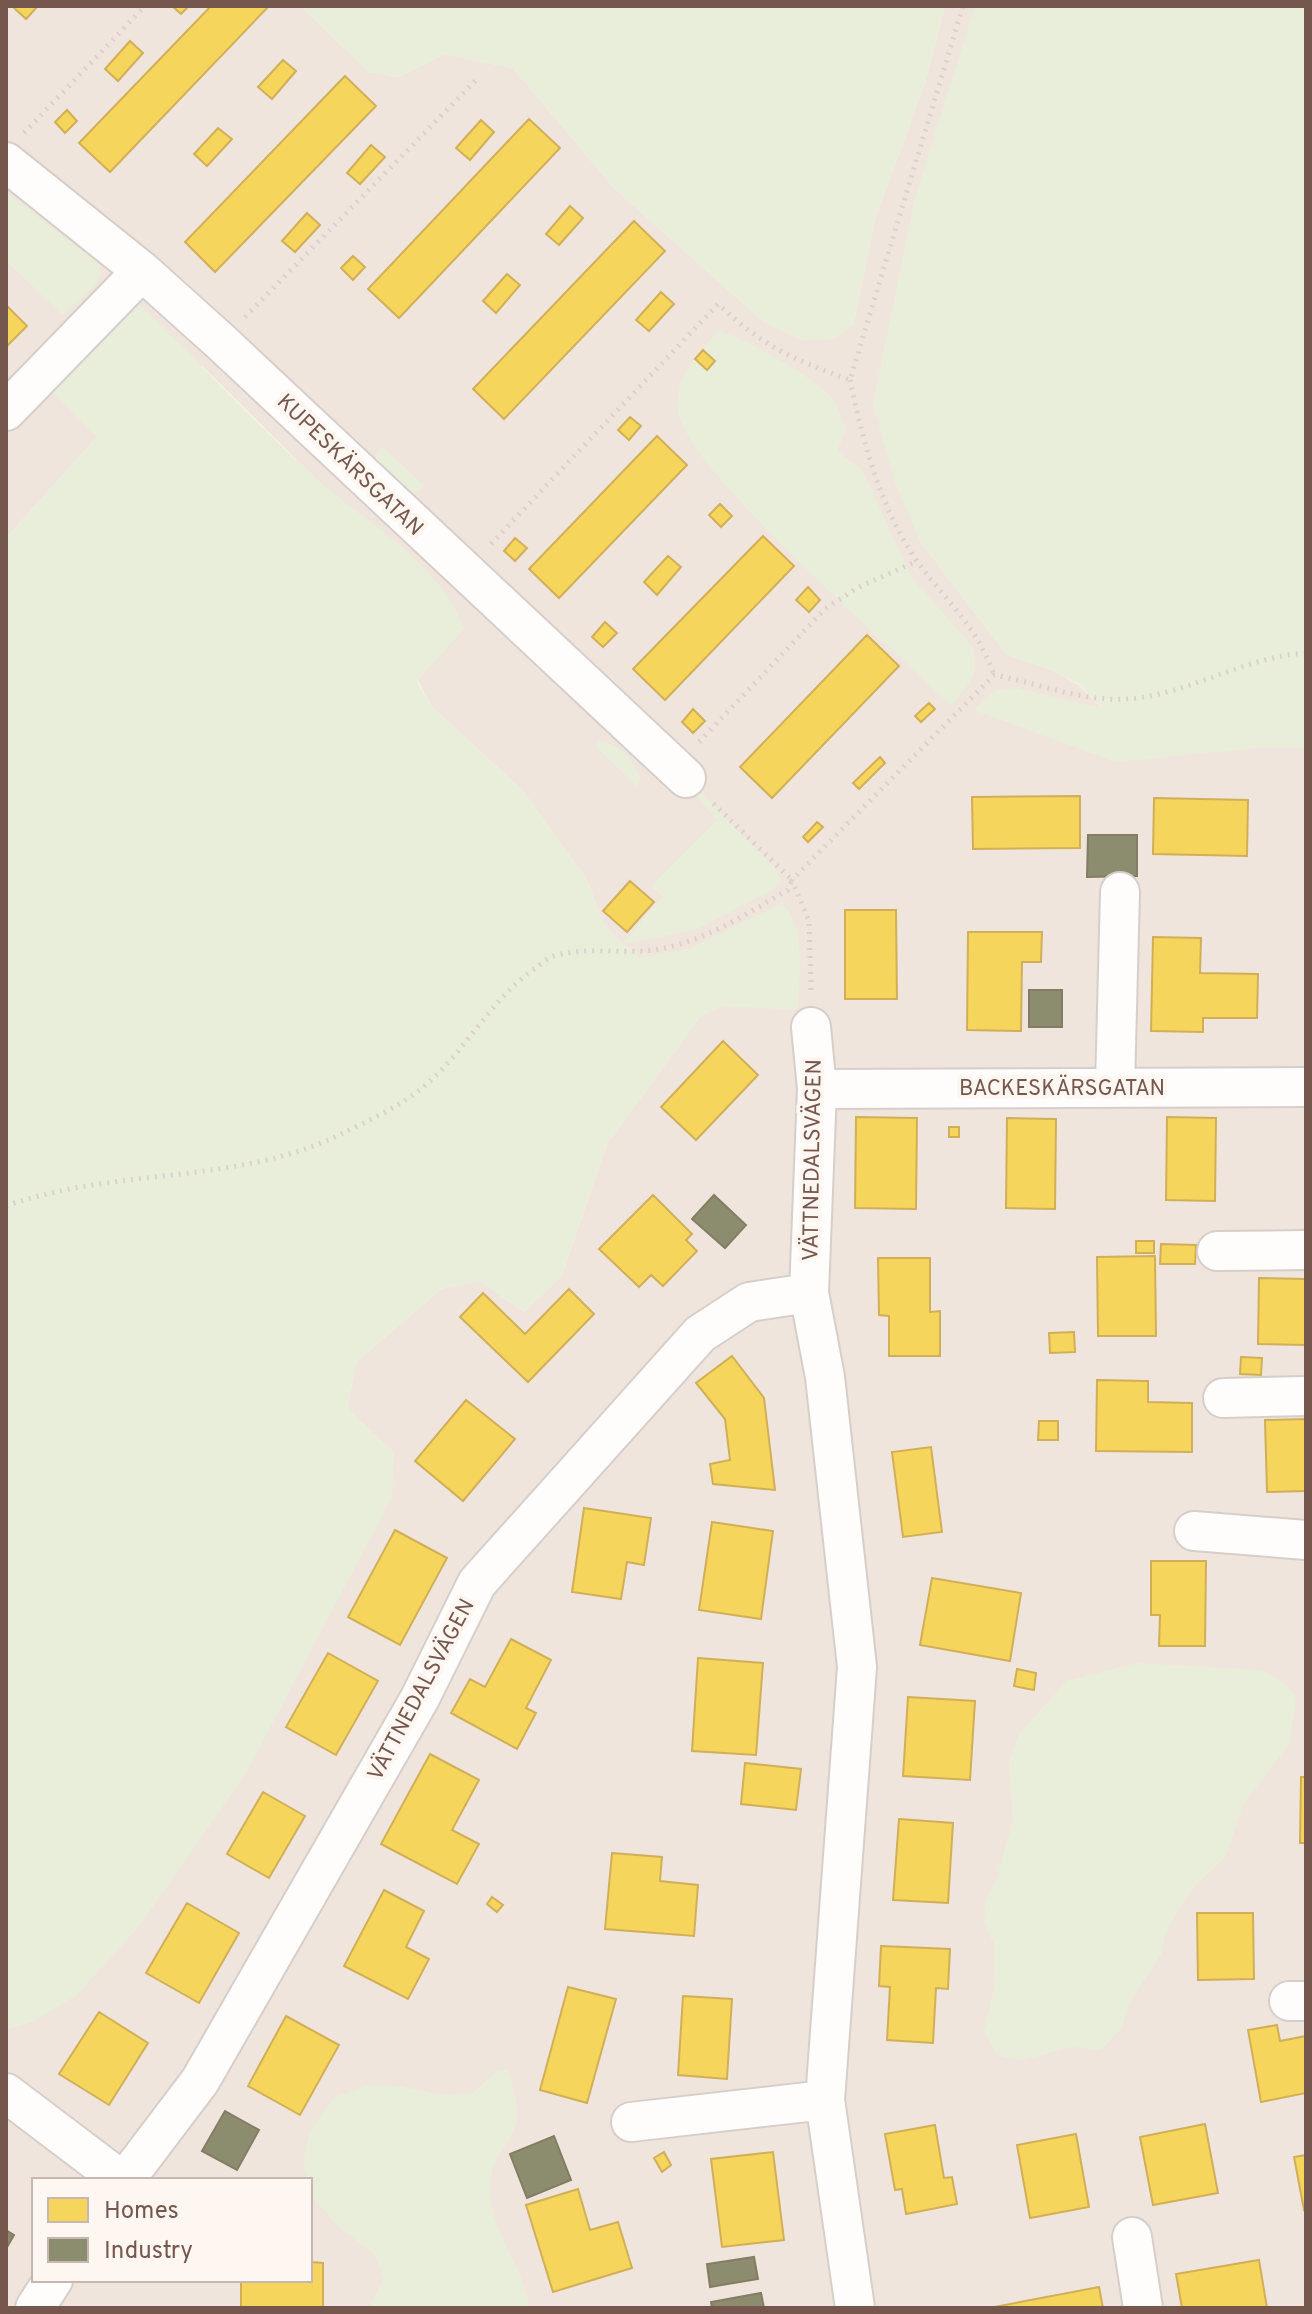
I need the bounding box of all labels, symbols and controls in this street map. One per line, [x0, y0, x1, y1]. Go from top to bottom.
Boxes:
street label: KUPESKÄRSGATAN [270, 388, 429, 543]
street label: VÄTTNEDALSVÄGEN [796, 1059, 829, 1261]
street label: BACKESKÄRSGATAN [959, 1074, 1165, 1103]
street label: VÄTTNEDALSVÄGEN [361, 1594, 482, 1786]
legend [32, 2178, 312, 2282]
text: Homes [104, 2197, 179, 2227]
text: Industry [104, 2237, 193, 2267]

